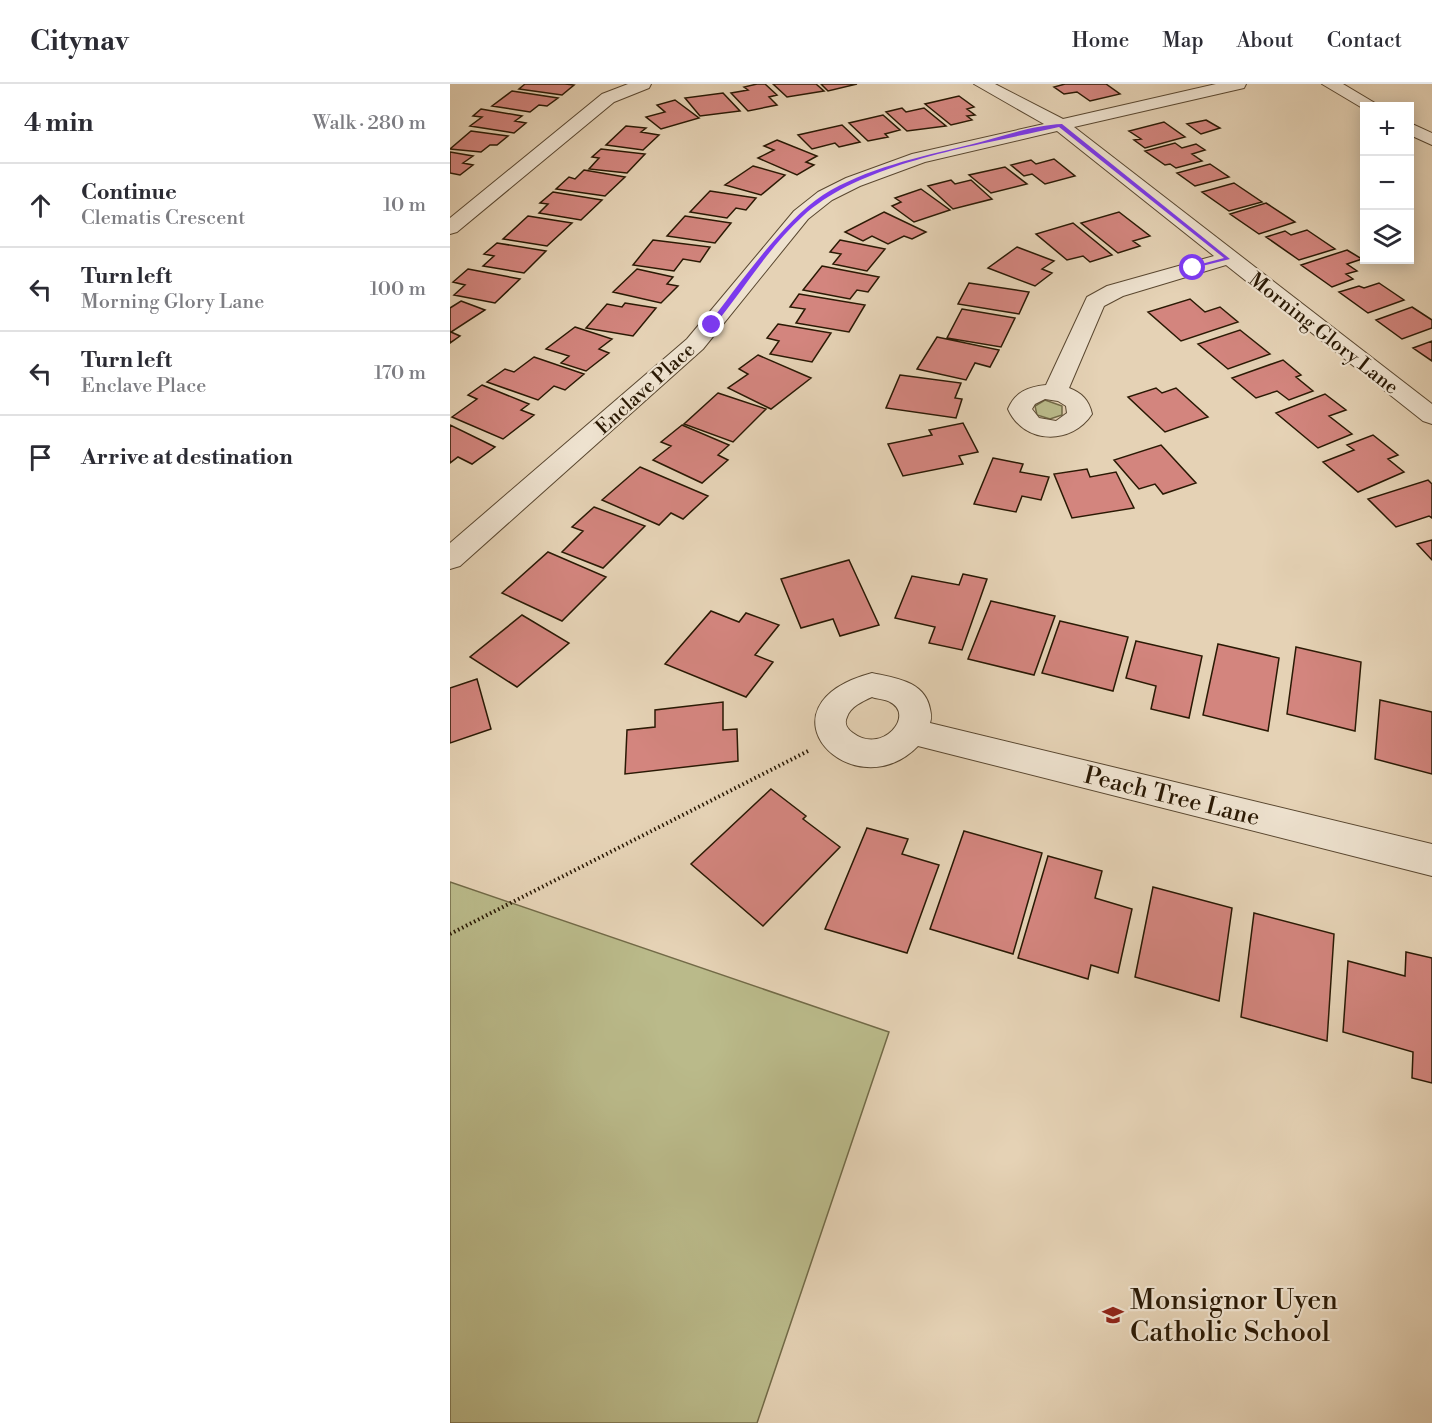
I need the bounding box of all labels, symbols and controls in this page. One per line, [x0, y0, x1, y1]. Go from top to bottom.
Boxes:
text: Citynav [30, 24, 129, 59]
text: Home [1072, 28, 1129, 54]
text: Map [1162, 28, 1204, 54]
text: About [1237, 28, 1294, 54]
text: Contact [1327, 28, 1402, 54]
map controls [1360, 102, 1414, 264]
button: + [1360, 102, 1414, 156]
text: 4 min [24, 107, 94, 139]
text: Walk · 280 m [313, 111, 426, 136]
button: − [1360, 156, 1414, 210]
text: Continue [81, 179, 177, 206]
icon: ahead [24, 189, 57, 222]
text: 10 m [383, 193, 426, 218]
text: Clematis Crescent [81, 206, 245, 231]
button: layers [1360, 210, 1414, 264]
route start [1179, 254, 1205, 280]
text: Turn left [81, 263, 172, 290]
street label: Morning Glory Lane [1243, 268, 1403, 400]
icon: left [24, 273, 57, 306]
text: 100 m [370, 277, 426, 302]
text: Morning Glory Lane [81, 290, 264, 315]
route end [698, 311, 724, 337]
street label: Enclave Place [591, 338, 701, 440]
text: Turn left [81, 347, 172, 374]
icon: left [24, 357, 57, 390]
text: 170 m [374, 361, 426, 386]
text: Enclave Place [81, 374, 206, 399]
icon: arrive [24, 441, 57, 474]
text: Arrive at destination [81, 444, 293, 471]
street label: Peach Tree Lane [1081, 761, 1263, 833]
place label: Monsignor Uyen Catholic School [1130, 1283, 1338, 1350]
school or university icon: Monsignor Uyen Catholic School [1101, 1303, 1125, 1327]

